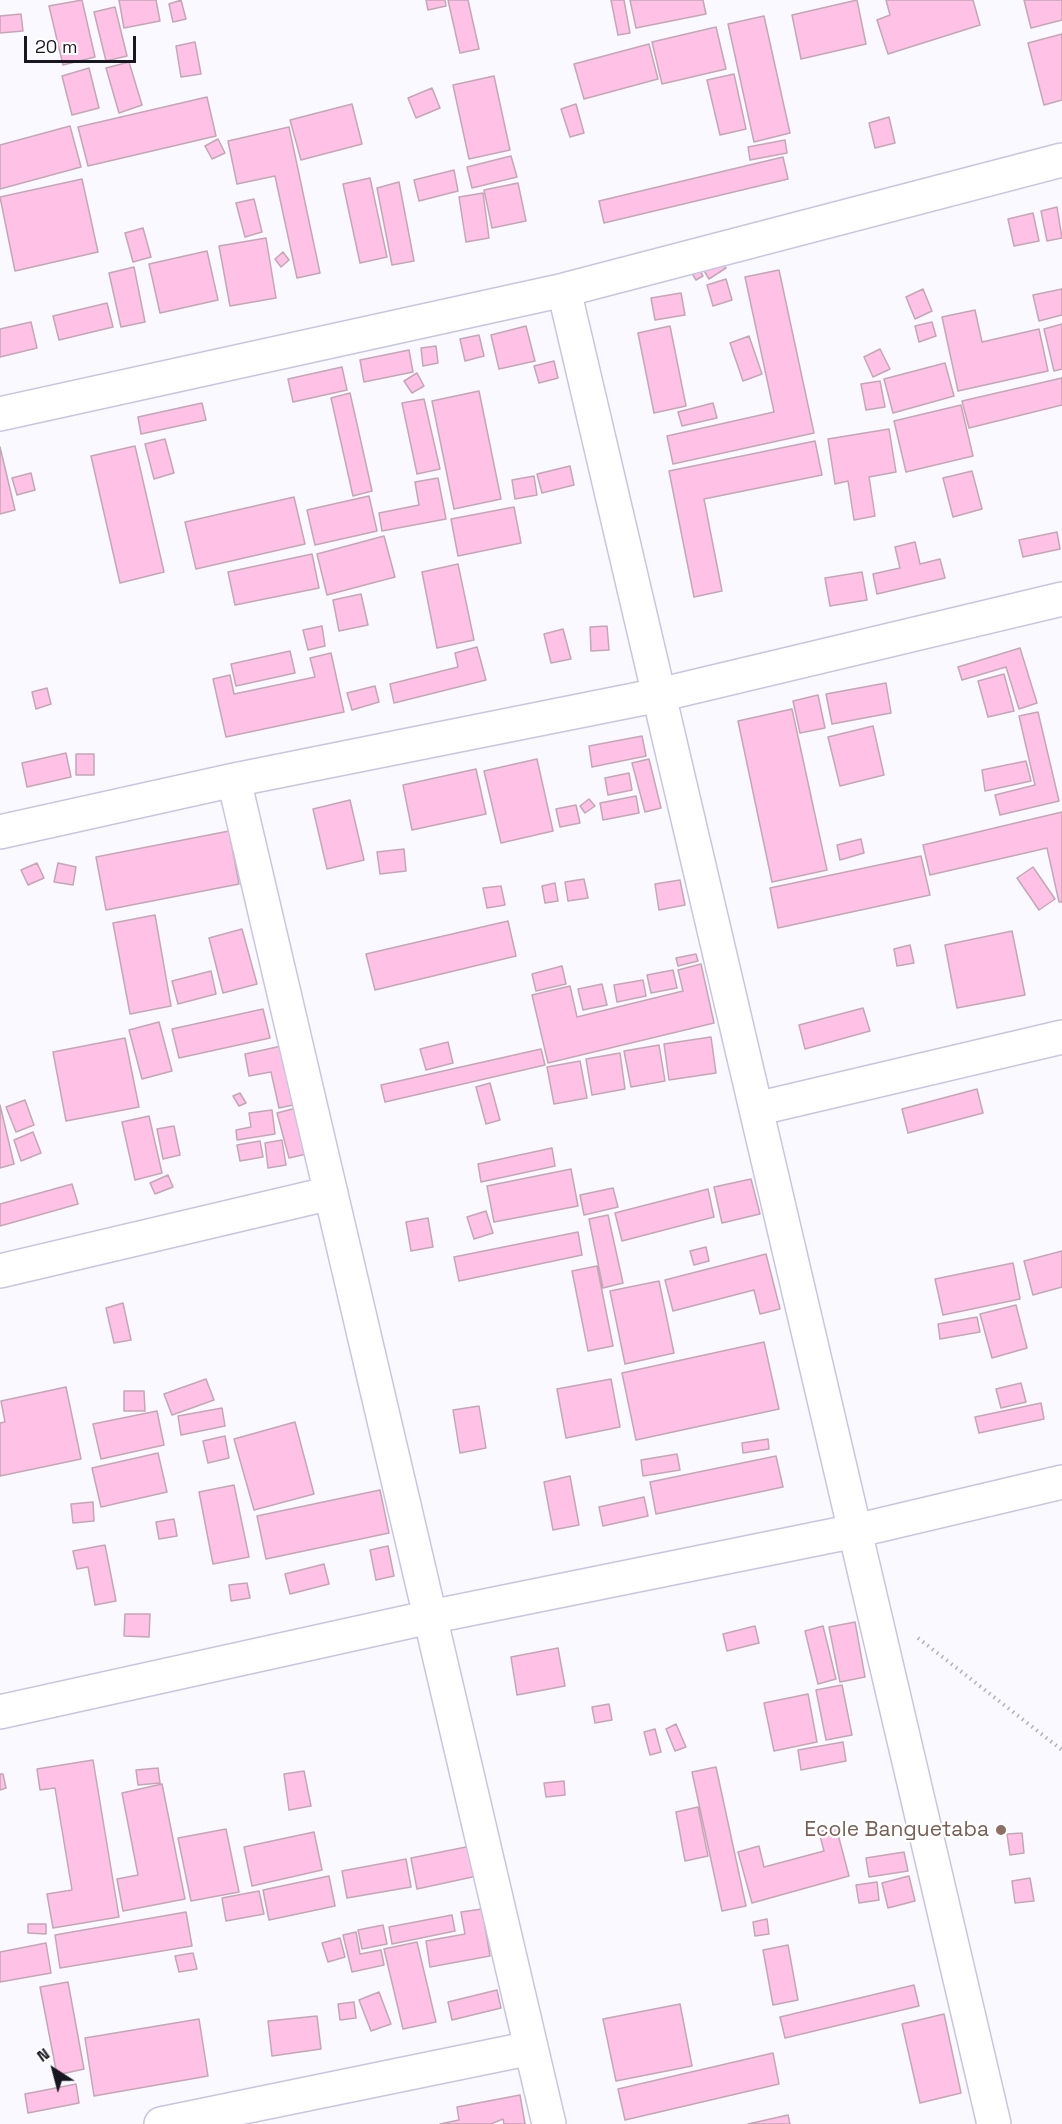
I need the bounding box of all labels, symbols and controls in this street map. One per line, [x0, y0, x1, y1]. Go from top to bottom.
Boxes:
scale bar [27, 24, 140, 62]
text: 20 m [35, 35, 78, 58]
place label: Ecole Banguetaba [804, 1817, 989, 1843]
marker: Ecole Banguetaba [994, 1823, 1008, 1837]
north arrow [24, 2040, 84, 2100]
text: N [33, 2043, 54, 2067]

